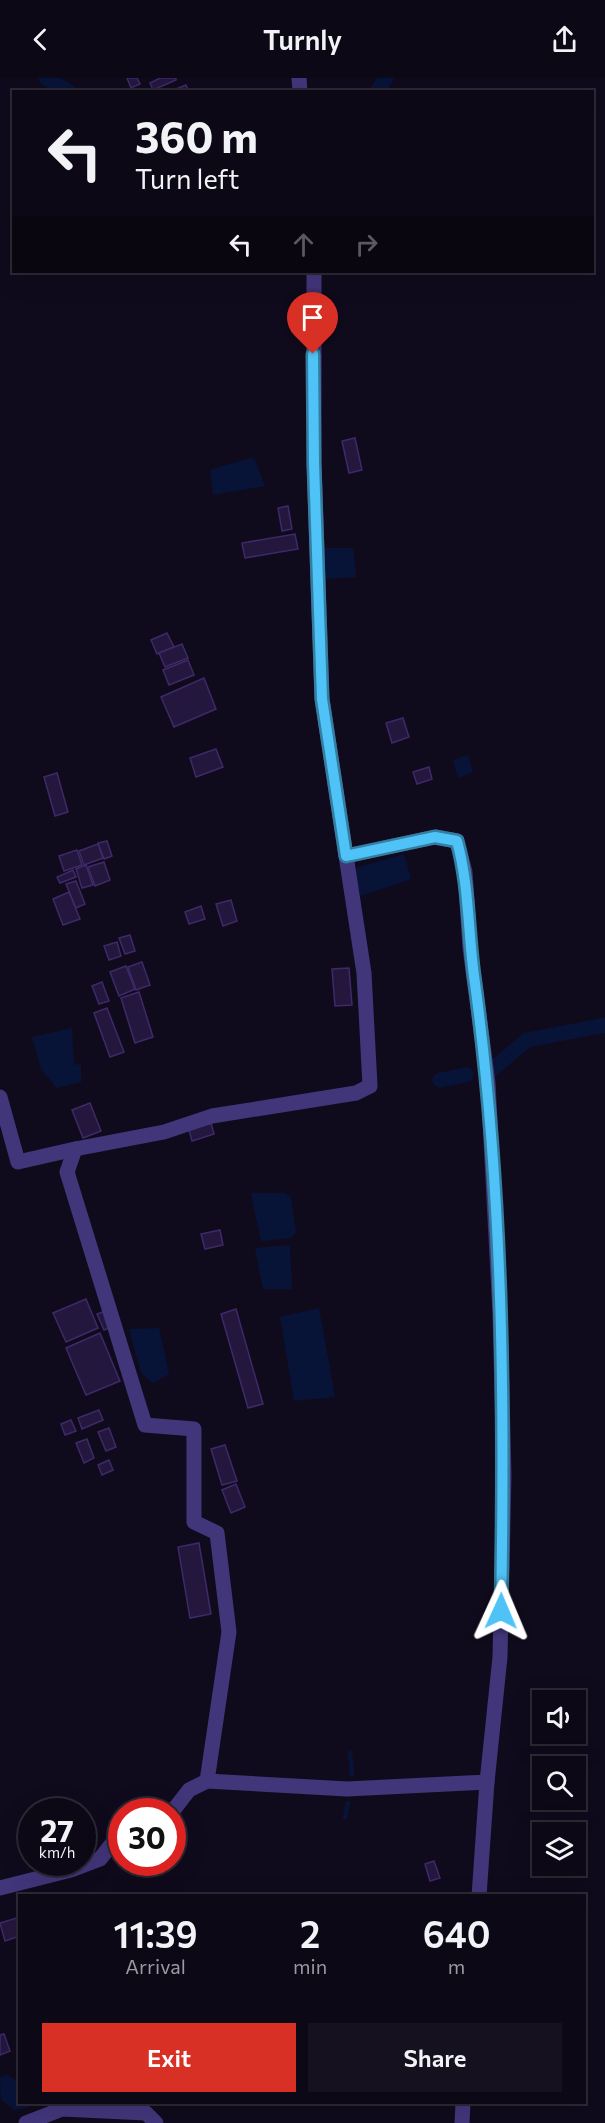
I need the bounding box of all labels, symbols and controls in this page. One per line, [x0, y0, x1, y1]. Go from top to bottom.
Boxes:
icon: back [24, 23, 57, 56]
text: Turnly [263, 23, 342, 56]
icon: share [548, 23, 581, 56]
text: 360 m [135, 110, 258, 162]
icon: left [36, 114, 114, 192]
text: Turn left [135, 162, 239, 195]
icon: left [224, 228, 257, 261]
icon: ahead [287, 228, 320, 261]
icon: right [350, 228, 383, 261]
pin [287, 292, 338, 354]
icon: arrive [296, 301, 329, 334]
position arrow [469, 1579, 533, 1643]
map controls [532, 1690, 586, 1876]
button: sound [532, 1690, 586, 1744]
button: search [532, 1756, 586, 1810]
speed limit sign: 30 [108, 1798, 186, 1876]
text: 27 [40, 1811, 74, 1848]
button: layers [532, 1822, 586, 1876]
text: km/h [39, 1843, 75, 1861]
text: 11:39 [114, 1911, 198, 1955]
text: 2 [300, 1911, 320, 1955]
text: 640 [423, 1911, 490, 1955]
text: Arrival [125, 1954, 186, 1978]
text: min [293, 1954, 327, 1978]
text: m [448, 1954, 465, 1978]
button: Exit [42, 2023, 296, 2092]
button: Share [308, 2023, 562, 2092]

